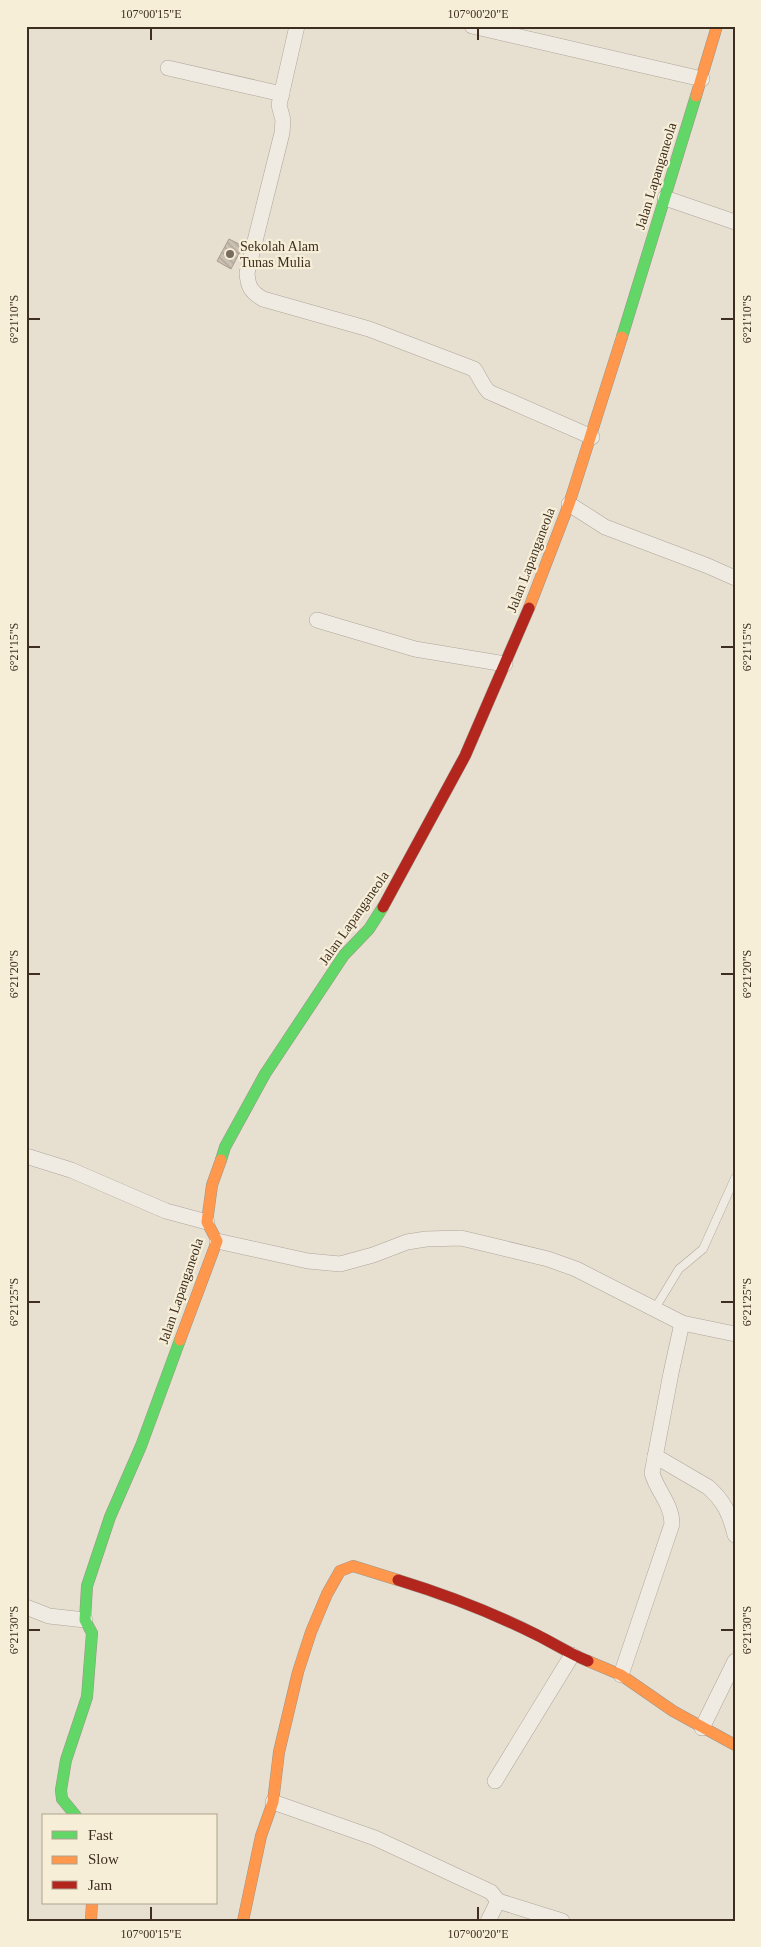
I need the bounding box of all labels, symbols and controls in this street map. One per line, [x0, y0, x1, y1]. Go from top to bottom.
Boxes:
text: 107°00'15"E [120, 7, 182, 21]
text: 107°00'20"E [447, 7, 509, 21]
street label: Jalan Lapanganeola [633, 120, 680, 231]
place label: Sekolah Alam Tunas Mulia [240, 239, 319, 270]
marker: Sekolah Alam Tunas Mulia [224, 248, 236, 260]
text: 6°21'10"S [7, 295, 21, 343]
text: 6°21'10"S [740, 295, 754, 343]
street label: Jalan Lapanganeola [504, 505, 558, 614]
text: 6°21'15"S [7, 623, 21, 671]
text: 6°21'15"S [740, 623, 754, 671]
street label: Jalan Lapanganeola [316, 868, 392, 968]
text: 6°21'20"S [7, 950, 21, 998]
text: 6°21'20"S [740, 950, 754, 998]
street label: Jalan Lapanganeola [156, 1235, 206, 1346]
text: 6°21'25"S [7, 1278, 21, 1326]
text: 6°21'25"S [740, 1278, 754, 1326]
text: 6°21'30"S [7, 1606, 21, 1654]
text: 6°21'30"S [740, 1606, 754, 1654]
legend [42, 1814, 218, 1904]
text: Fast [88, 1827, 114, 1843]
text: Slow [88, 1851, 119, 1867]
text: Jam [88, 1877, 112, 1893]
text: 107°00'15"E [120, 1927, 182, 1941]
text: 107°00'20"E [447, 1927, 509, 1941]

